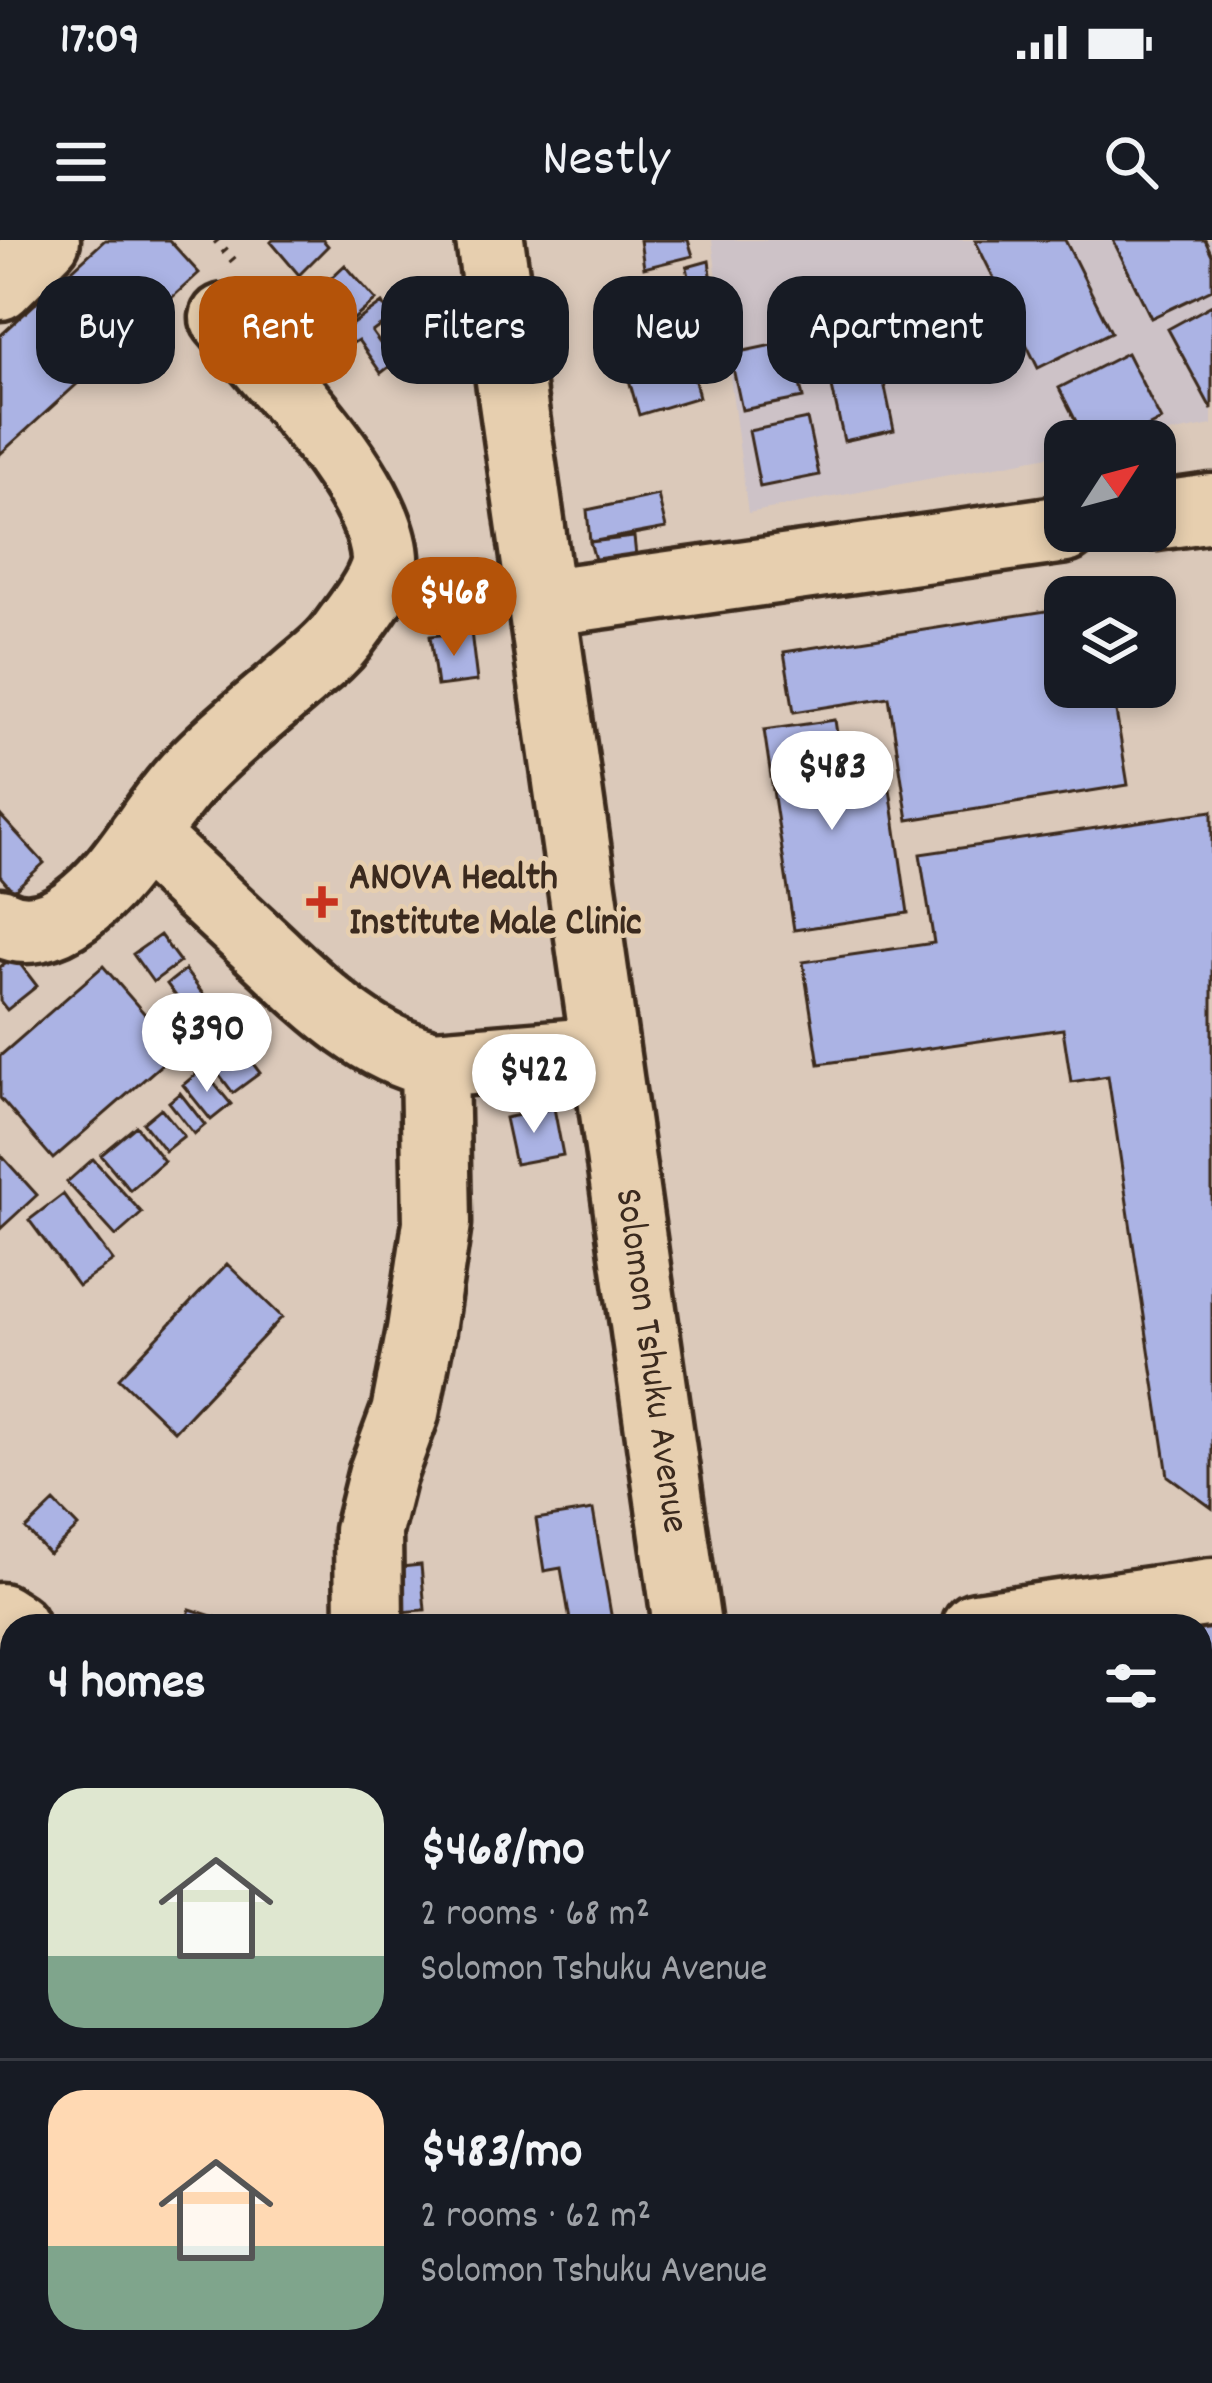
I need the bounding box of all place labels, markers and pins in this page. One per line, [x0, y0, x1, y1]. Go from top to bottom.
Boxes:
pin: $468 [383, 557, 525, 659]
pin: $483 [761, 731, 903, 833]
place label: ANOVA Health Institute Male Clinic [349, 853, 642, 953]
marker: ANOVA Health Institute Male Clinic [306, 886, 338, 918]
pin: $390 [136, 993, 278, 1095]
pin: $422 [463, 1034, 605, 1136]

